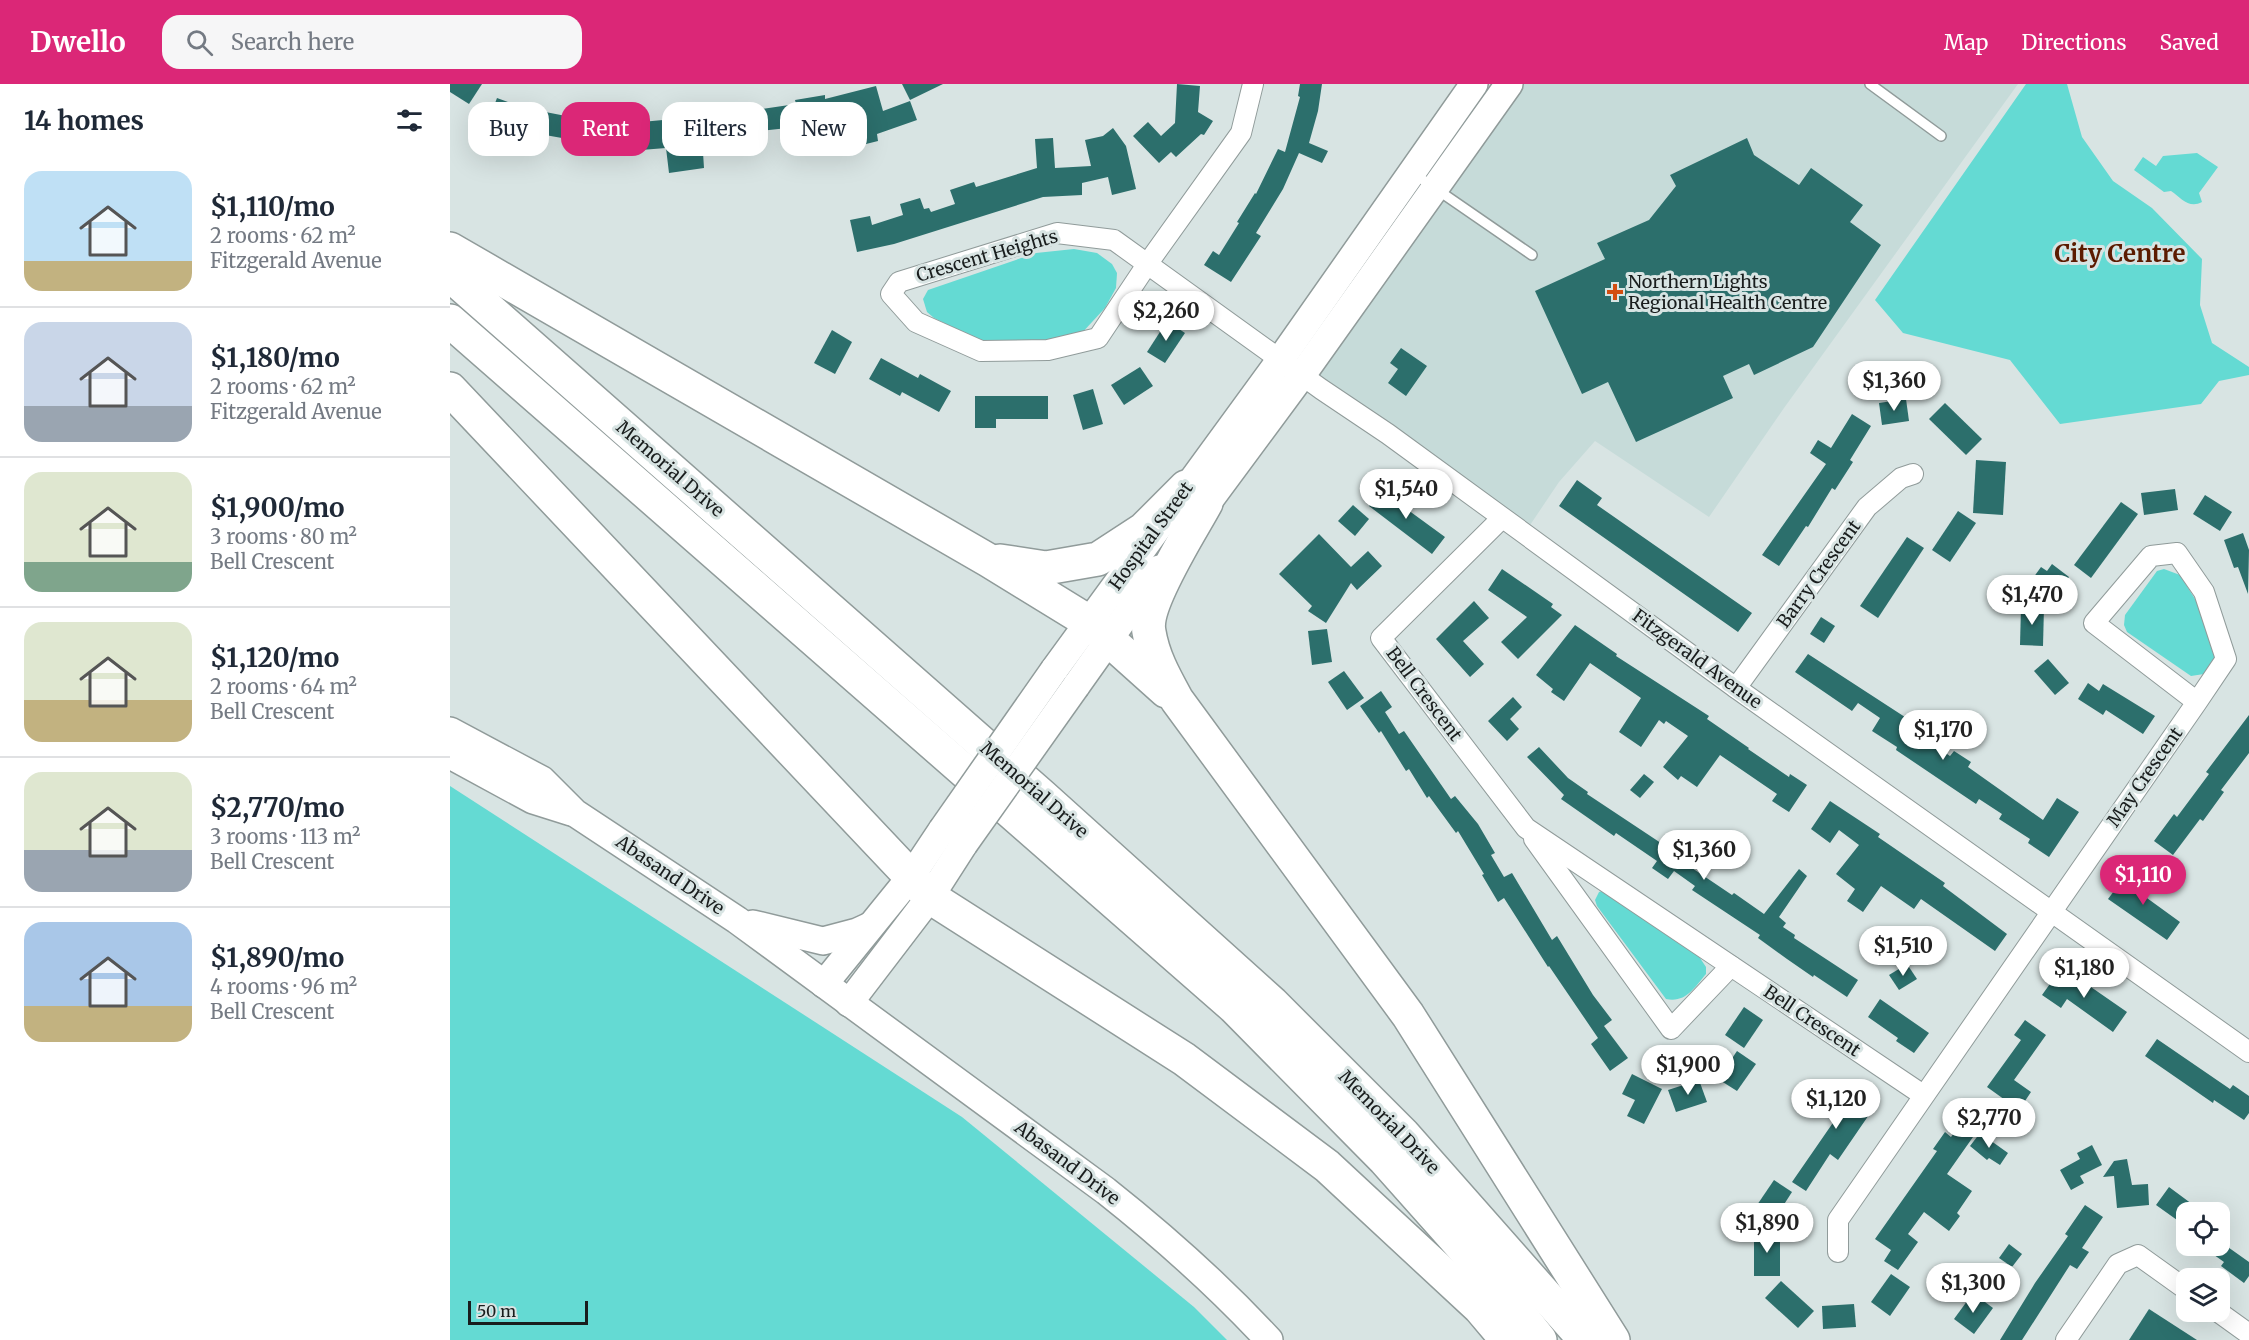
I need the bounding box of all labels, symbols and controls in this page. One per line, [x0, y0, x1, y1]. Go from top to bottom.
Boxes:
search box [162, 15, 582, 69]
text: Dwello [30, 24, 126, 60]
icon: search [183, 26, 216, 59]
text: Search here [231, 28, 354, 56]
text: Map [1944, 29, 1988, 56]
text: Directions [2021, 29, 2126, 56]
text: Saved [2159, 29, 2219, 56]
chip: Buy [468, 102, 549, 156]
chip: Rent [561, 102, 650, 156]
chip: Filters [662, 102, 768, 156]
chip: New [780, 102, 867, 156]
text: 14 homes [24, 104, 144, 137]
icon: filters [393, 104, 426, 137]
text: $1,110/mo [210, 190, 335, 223]
icon: home [72, 195, 144, 267]
text: 2 rooms · 62 m² [210, 223, 356, 248]
street label: Crescent Heights [913, 224, 1060, 287]
district label: City Centre [2054, 238, 2186, 269]
text: Fitzgerald Avenue [210, 248, 382, 273]
place label: Northern Lights Regional Health Centre [1628, 270, 1827, 314]
marker: Northern Lights Regional Health Centre [1606, 283, 1624, 301]
pin: $2,260 [1117, 291, 1215, 342]
text: $2,260 [1132, 298, 1200, 323]
text: $1,180/mo [210, 341, 340, 374]
icon: home [72, 346, 144, 418]
pin: $1,360 [1845, 361, 1943, 412]
text: $1,360 [1862, 368, 1926, 393]
text: 2 rooms · 62 m² [210, 374, 356, 399]
text: Fitzgerald Avenue [210, 399, 382, 424]
street label: Memorial Drive [612, 415, 729, 522]
pin: $1,540 [1357, 469, 1455, 520]
text: $1,540 [1374, 476, 1438, 501]
street label: Hospital Street [1104, 477, 1198, 594]
text: $1,900/mo [210, 491, 345, 524]
icon: home [72, 496, 144, 568]
street label: Barry Crescent [1772, 515, 1866, 632]
text: 3 rooms · 80 m² [210, 524, 357, 549]
text: Bell Crescent [210, 549, 334, 574]
pin: $1,470 [1983, 575, 2081, 626]
text: $1,470 [2001, 582, 2063, 607]
street label: Fitzgerald Avenue [1628, 604, 1767, 713]
text: $1,120/mo [210, 641, 339, 674]
street label: Bell Crescent [1382, 642, 1467, 745]
icon: home [72, 646, 144, 718]
text: 2 rooms · 64 m² [210, 674, 357, 699]
text: Bell Crescent [210, 699, 334, 724]
pin: $1,170 [1894, 710, 1992, 761]
text: $1,170 [1913, 717, 1973, 742]
street label: May Crescent [2102, 722, 2187, 831]
street label: Memorial Drive [976, 736, 1093, 843]
text: $2,770/mo [210, 791, 344, 824]
icon: home [72, 796, 144, 868]
text: 3 rooms · 113 m² [210, 824, 360, 849]
street label: Abasand Drive [611, 829, 729, 919]
pin: $1,360 [1655, 830, 1753, 881]
text: $1,360 [1672, 837, 1736, 862]
text: Bell Crescent [210, 849, 334, 874]
pin: $1,110 [2094, 855, 2192, 906]
text: $1,110 [2114, 862, 2172, 887]
pin: $1,510 [1854, 926, 1952, 977]
text: $1,510 [1873, 933, 1933, 958]
text: $1,890/mo [210, 941, 344, 974]
icon: home [72, 946, 144, 1018]
pin: $1,180 [2035, 948, 2133, 999]
text: $1,180 [2053, 955, 2115, 980]
text: 4 rooms · 96 m² [210, 974, 357, 999]
street label: Bell Crescent [1759, 980, 1865, 1061]
text: Bell Crescent [210, 999, 334, 1024]
pin: $1,900 [1639, 1045, 1737, 1096]
text: $1,900 [1655, 1052, 1721, 1077]
street label: Memorial Drive [1334, 1065, 1445, 1178]
pin: $1,120 [1787, 1079, 1885, 1130]
text: $1,120 [1805, 1086, 1867, 1111]
pin: $2,770 [1940, 1098, 2038, 1149]
text: $2,770 [1956, 1105, 2022, 1130]
street label: Abasand Drive [1009, 1115, 1124, 1210]
map controls [2176, 1202, 2230, 1322]
button: locate [2176, 1202, 2230, 1256]
pin: $1,890 [1718, 1203, 1816, 1254]
text: $1,890 [1734, 1210, 1800, 1235]
pin: $1,300 [1924, 1263, 2022, 1314]
button: layers [2176, 1268, 2230, 1322]
text: $1,300 [1940, 1270, 2006, 1295]
scale bar [468, 1298, 588, 1326]
text: 50 m [477, 1301, 516, 1321]

